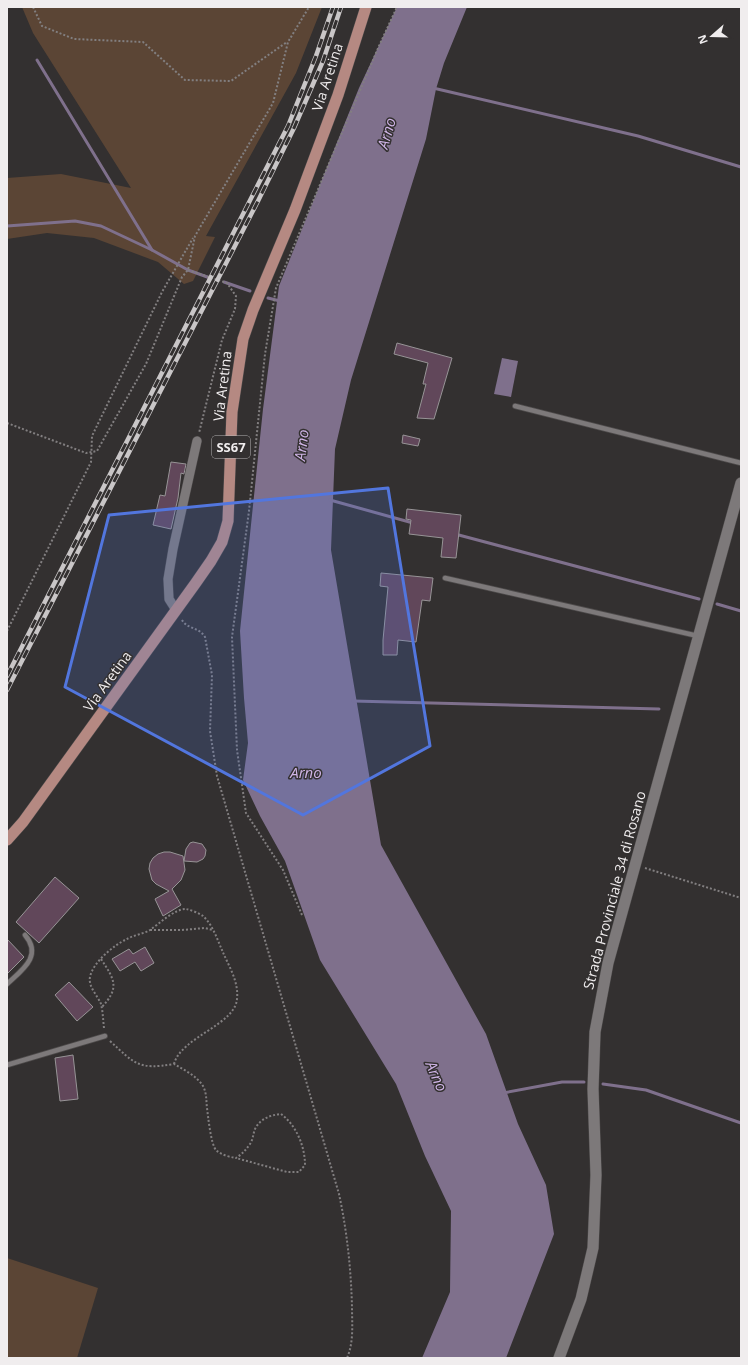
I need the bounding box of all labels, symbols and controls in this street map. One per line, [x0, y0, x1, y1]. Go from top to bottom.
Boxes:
north arrow [692, 16, 732, 56]
text: N [694, 33, 711, 46]
street label: Via Aretina [307, 40, 347, 114]
water label: Arno [372, 115, 400, 152]
street label: Via Aretina [208, 350, 236, 422]
water label: Arno [289, 428, 313, 463]
road number: SS67 [212, 436, 250, 458]
street label: Via Aretina [79, 647, 135, 715]
water label: Arno [289, 762, 322, 782]
street label: Strada Provinciale 34 di Rosano [578, 789, 650, 991]
water label: Arno [421, 1057, 453, 1094]

